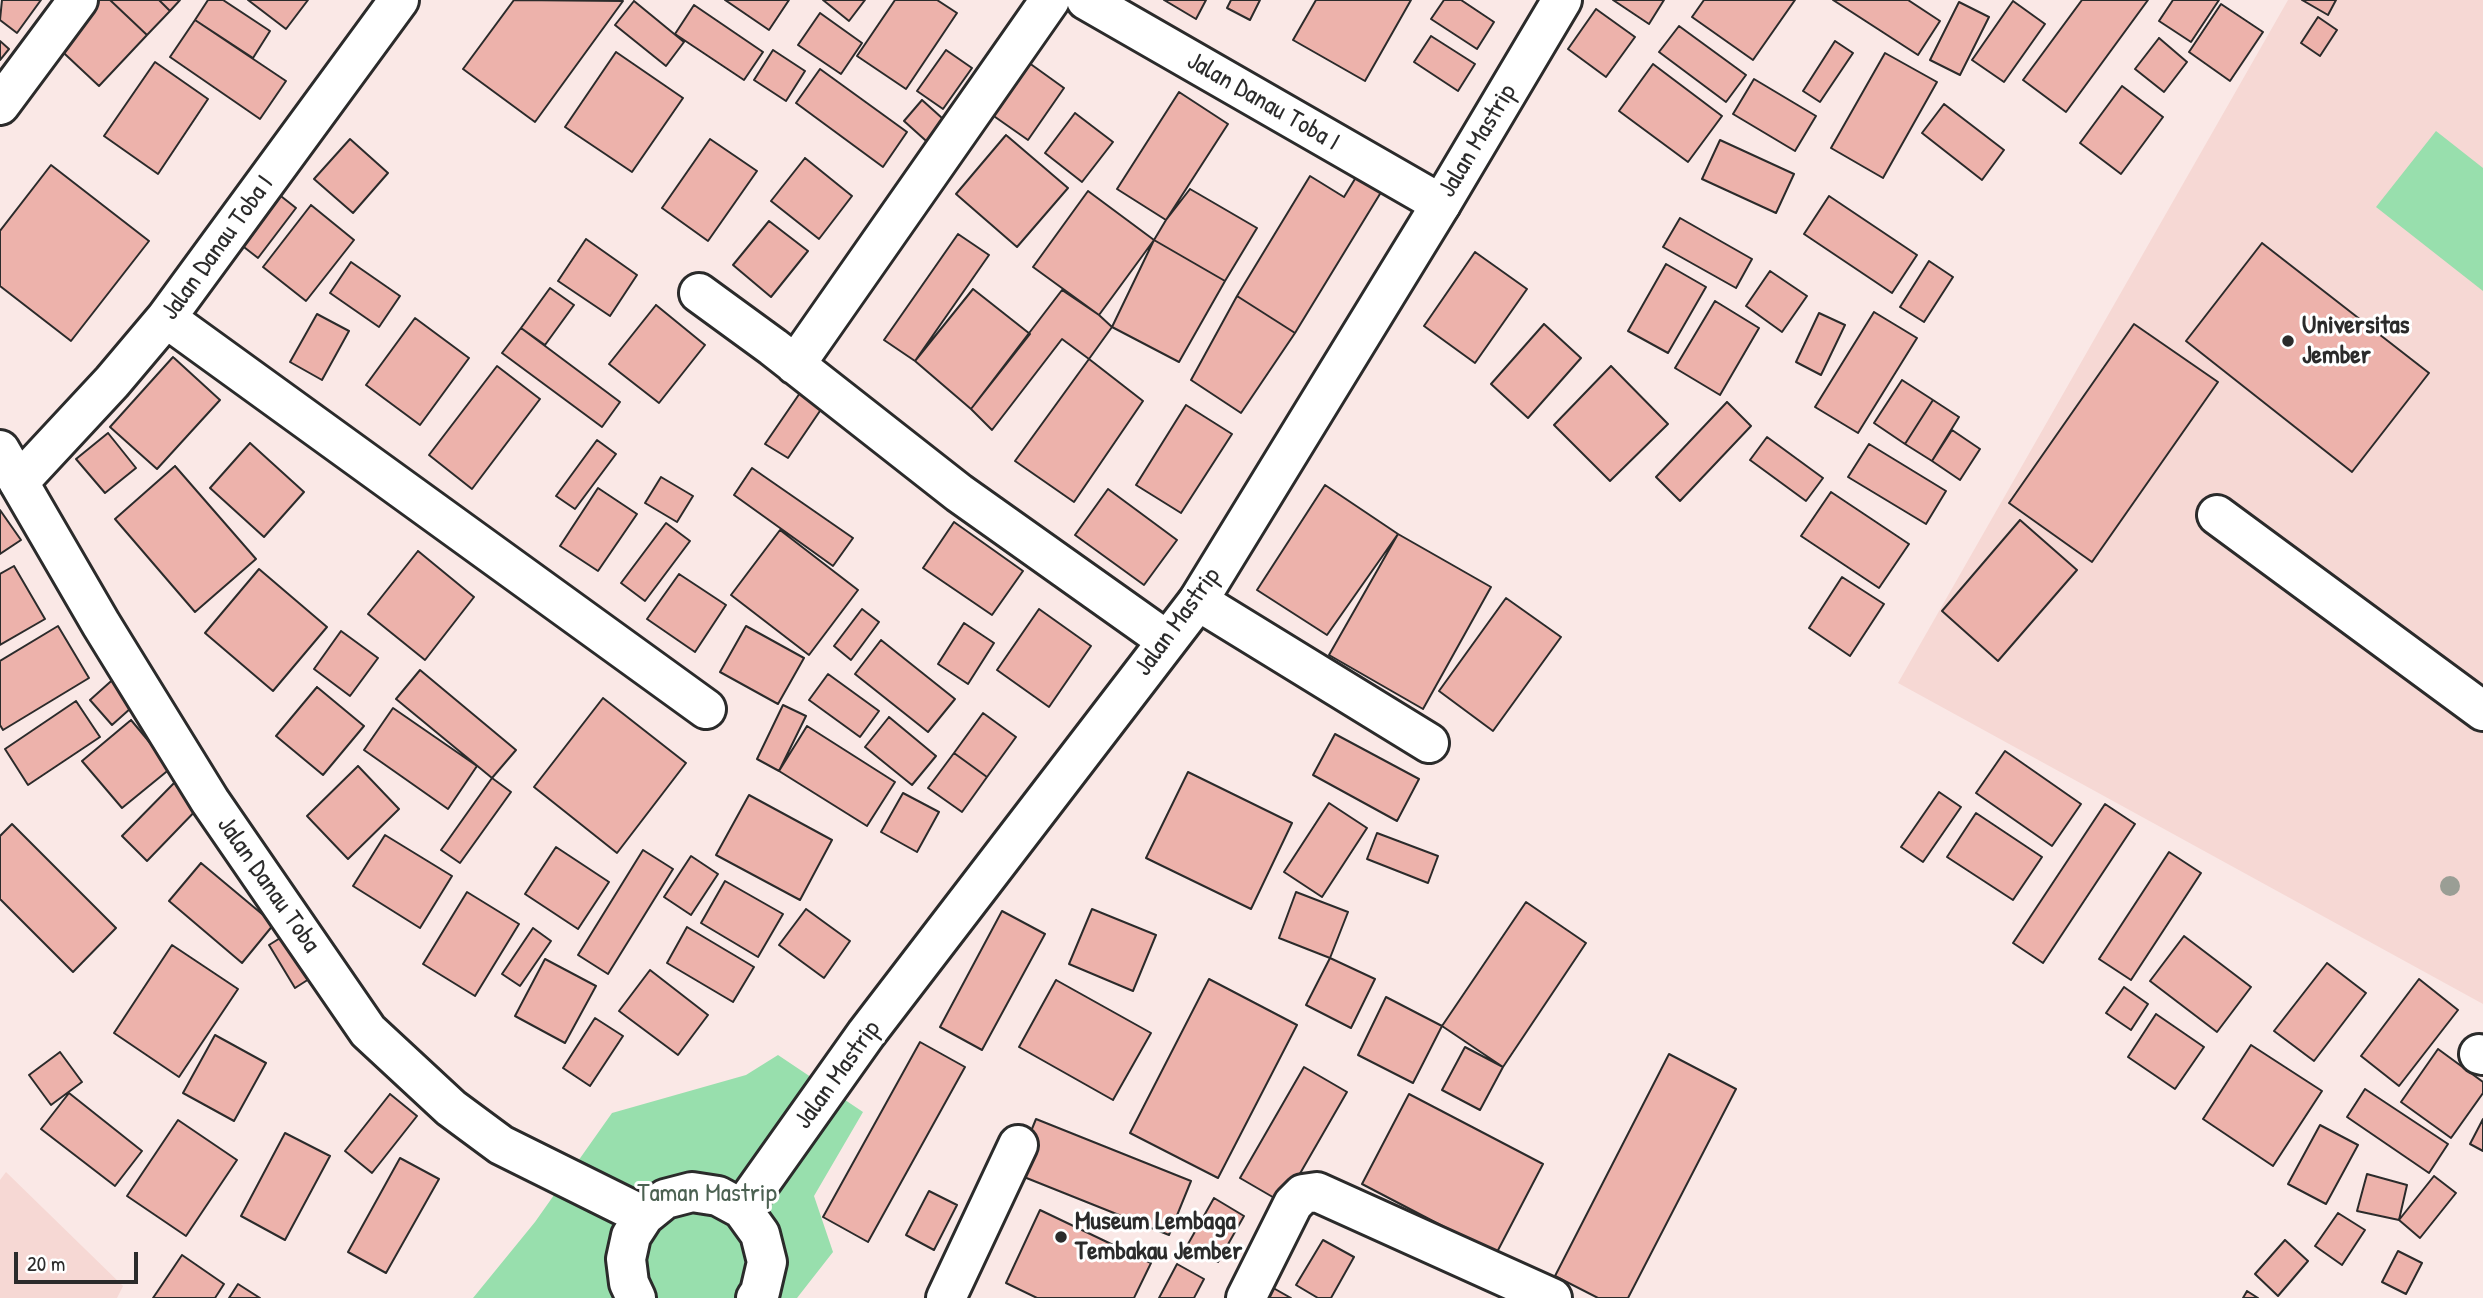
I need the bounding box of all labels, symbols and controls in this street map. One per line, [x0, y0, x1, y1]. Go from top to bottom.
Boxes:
street label: Jalan Danau Toba I [1181, 46, 1345, 158]
street label: Jalan Mastrip [1432, 79, 1524, 203]
street label: Jalan Danau Toba I [155, 170, 281, 326]
place label: Universitas Jember [2302, 310, 2410, 372]
marker: Universitas Jember [2280, 333, 2296, 349]
street label: Jalan Mastrip [1128, 562, 1228, 682]
street label: Jalan Danau Toba [210, 811, 326, 959]
street label: Jalan Mastrip [788, 1015, 888, 1135]
park label: Taman Mastrip [637, 1178, 777, 1210]
place label: Museum Lembaga Tembakau Jember [1075, 1206, 1242, 1268]
marker: Museum Lembaga Tembakau Jember [1053, 1229, 1069, 1245]
scale bar [18, 1238, 142, 1282]
text: 20 m [27, 1249, 65, 1278]

